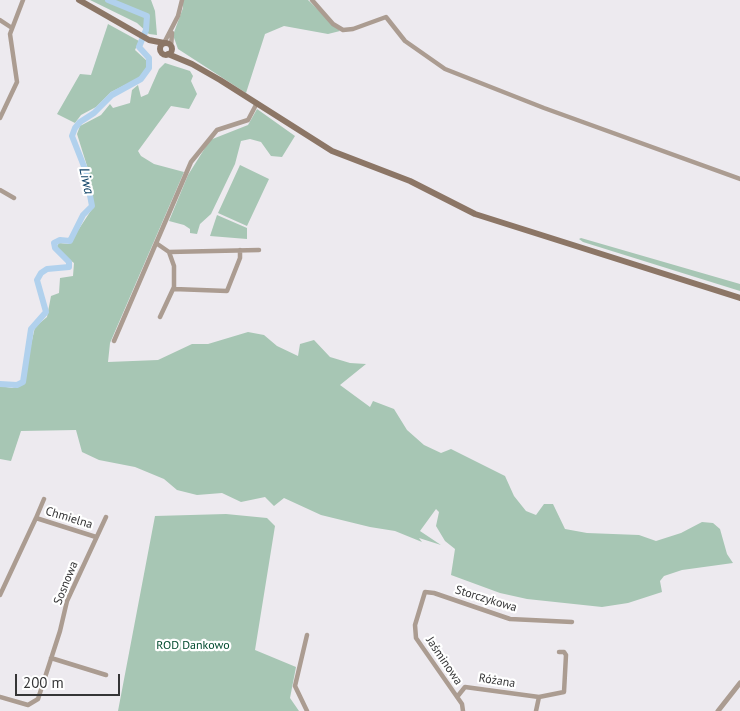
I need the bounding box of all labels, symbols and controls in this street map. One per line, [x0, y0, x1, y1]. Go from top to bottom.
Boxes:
water label: Liwa [75, 166, 97, 196]
street label: Chmielna [44, 504, 94, 532]
street label: Sosnowa [51, 559, 81, 607]
street label: Storczykowa [454, 583, 518, 615]
street label: Jaśminowa [423, 634, 465, 688]
park label: ROD Dankowo [156, 639, 230, 653]
scale bar [18, 664, 122, 696]
street label: Różana [478, 671, 516, 691]
text: 200 m [23, 673, 64, 692]

